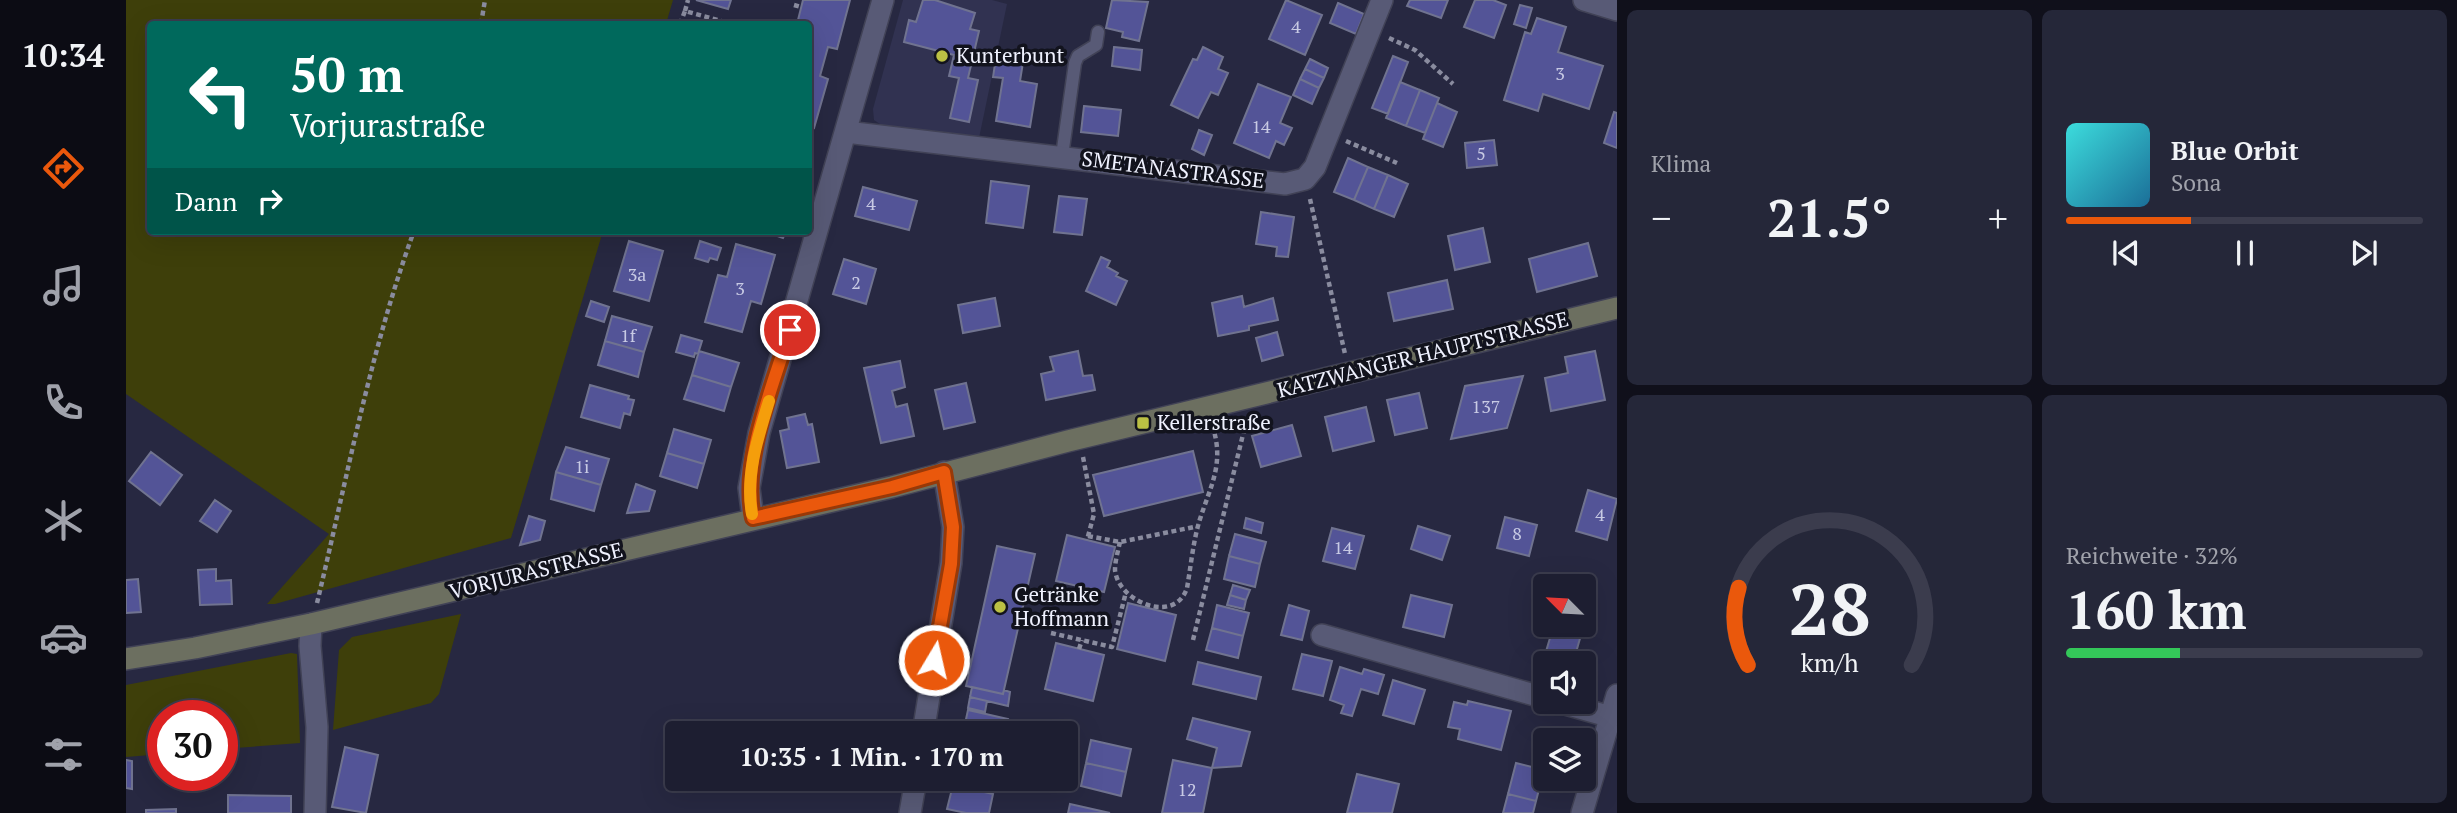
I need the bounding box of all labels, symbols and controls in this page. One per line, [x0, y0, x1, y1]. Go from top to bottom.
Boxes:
house number: 4 [1291, 14, 1301, 38]
text: 10:34 [21, 34, 105, 76]
text: 50 m [290, 41, 404, 106]
place label: Kunterbunt [956, 41, 1064, 69]
marker: Kunterbunt [934, 48, 950, 64]
icon: left [175, 49, 266, 140]
house number: 3 [1555, 61, 1565, 85]
text: Vorjurastraße [290, 104, 486, 146]
house number: 14 [1251, 114, 1271, 138]
text: Blue Orbit [2171, 133, 2299, 167]
house number: 5 [1476, 141, 1486, 165]
icon: directions [39, 144, 88, 193]
street label: SMETANASTRASSE [1080, 144, 1266, 194]
text: Klima [1651, 148, 1711, 179]
text: Sona [2171, 167, 2221, 198]
icon: right [251, 182, 289, 220]
text: 21.5° [1767, 183, 1892, 252]
text: Dann [175, 184, 237, 218]
house number: 4 [866, 191, 876, 215]
text: − [1651, 193, 1671, 243]
text: + [1988, 193, 2008, 243]
icon: previous [2107, 234, 2145, 272]
icon: pause [2226, 234, 2264, 272]
icon: next [2345, 234, 2383, 272]
icon: music [39, 261, 88, 310]
house number: 3a [628, 262, 646, 286]
house number: 2 [851, 270, 861, 294]
house number: 3 [735, 276, 745, 300]
pin [760, 300, 820, 360]
street label: KATZWANGER HAUPTSTRASSE [1274, 304, 1571, 404]
icon: arrive [771, 311, 809, 349]
house number: 1f [620, 323, 638, 347]
icon: phone [39, 378, 88, 427]
house number: 137 [1472, 394, 1500, 418]
place label: Kellerstraße [1157, 408, 1271, 436]
marker: Kellerstraße [1135, 415, 1151, 431]
house number: 1i [574, 454, 590, 478]
icon: climate [39, 496, 88, 545]
house number: 4 [1595, 502, 1605, 526]
house number: 8 [1512, 521, 1522, 545]
street label: VORJURASTRASSE [446, 535, 626, 605]
house number: 14 [1333, 535, 1353, 559]
text: Reichweite · 32% [2066, 540, 2238, 571]
text: 28 [1788, 559, 1871, 656]
north arrow [1533, 574, 1596, 637]
map controls [1533, 574, 1596, 791]
text: 160 km [2066, 575, 2247, 644]
place label: Getränke Hoffmann [1014, 580, 1109, 632]
marker: Getränke Hoffmann [992, 599, 1008, 615]
icon: car [39, 613, 88, 662]
position arrow [897, 623, 971, 697]
text: km/h [1801, 646, 1859, 679]
button: sound [1533, 651, 1596, 714]
speed limit sign: 30 [147, 700, 238, 791]
button: layers [1533, 728, 1596, 791]
icon: filters [39, 730, 88, 779]
text: 10:35 · 1 Min. · 170 m [739, 739, 1004, 773]
house number: 12 [1177, 777, 1197, 801]

